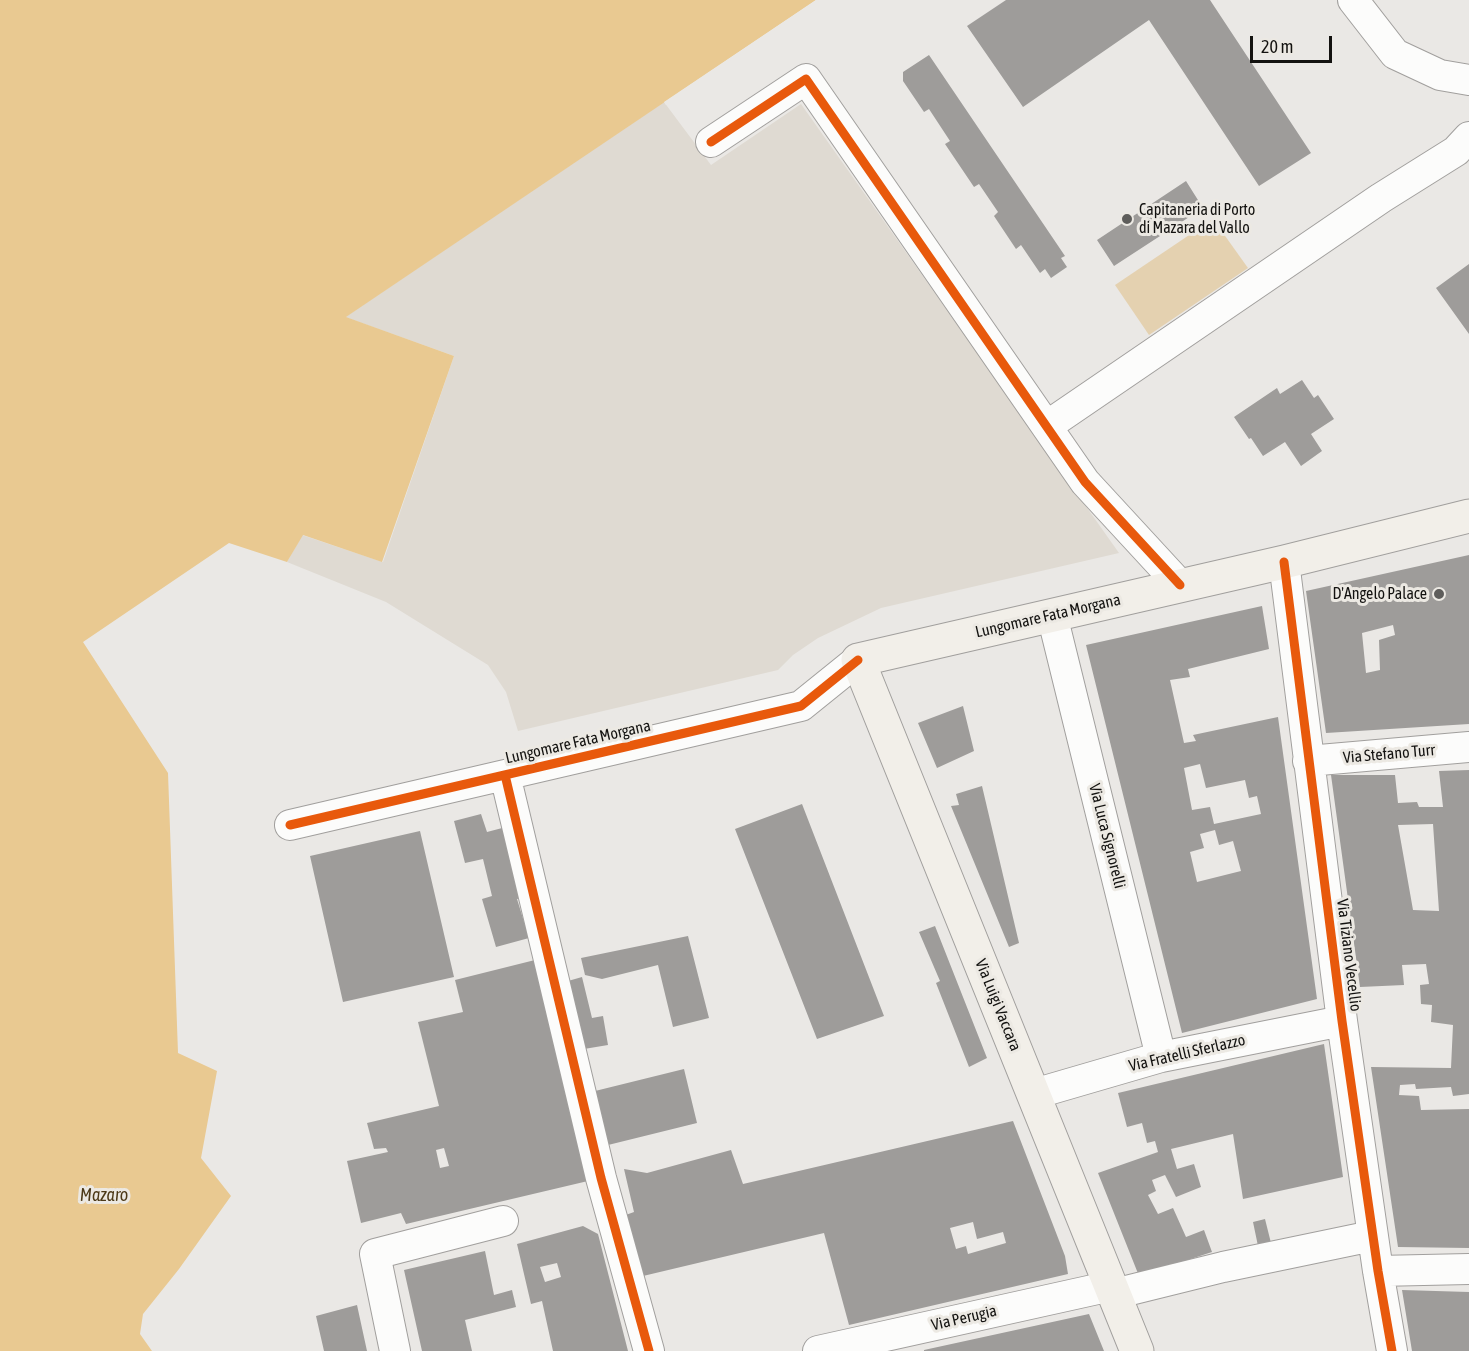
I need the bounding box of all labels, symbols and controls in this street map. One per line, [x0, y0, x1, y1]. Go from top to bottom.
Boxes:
scale bar [1253, 24, 1336, 62]
text: 20 m [1261, 36, 1293, 57]
place label: Capitaneria di Porto di Mazara del Vallo [1139, 200, 1255, 238]
marker: Capitaneria di Porto di Mazara del Vallo [1120, 212, 1134, 226]
place label: D'Angelo Palace [1332, 584, 1427, 604]
marker: D'Angelo Palace [1432, 587, 1446, 601]
street label: Lungomare Fata Morgana [974, 590, 1122, 642]
street label: Lungomare Fata Morgana [504, 716, 652, 768]
street label: Via Stefano Turr [1342, 740, 1436, 768]
street label: Via Luca Signorelli [1085, 782, 1129, 890]
street label: Via Tiziano Vecellio [1333, 898, 1365, 1012]
street label: Via Luigi Vaccara [971, 956, 1025, 1054]
street label: Via Fratelli Sferlazzo [1127, 1030, 1247, 1076]
water label: Mazaro [80, 1184, 128, 1206]
street label: Via Perugia [929, 1301, 999, 1335]

